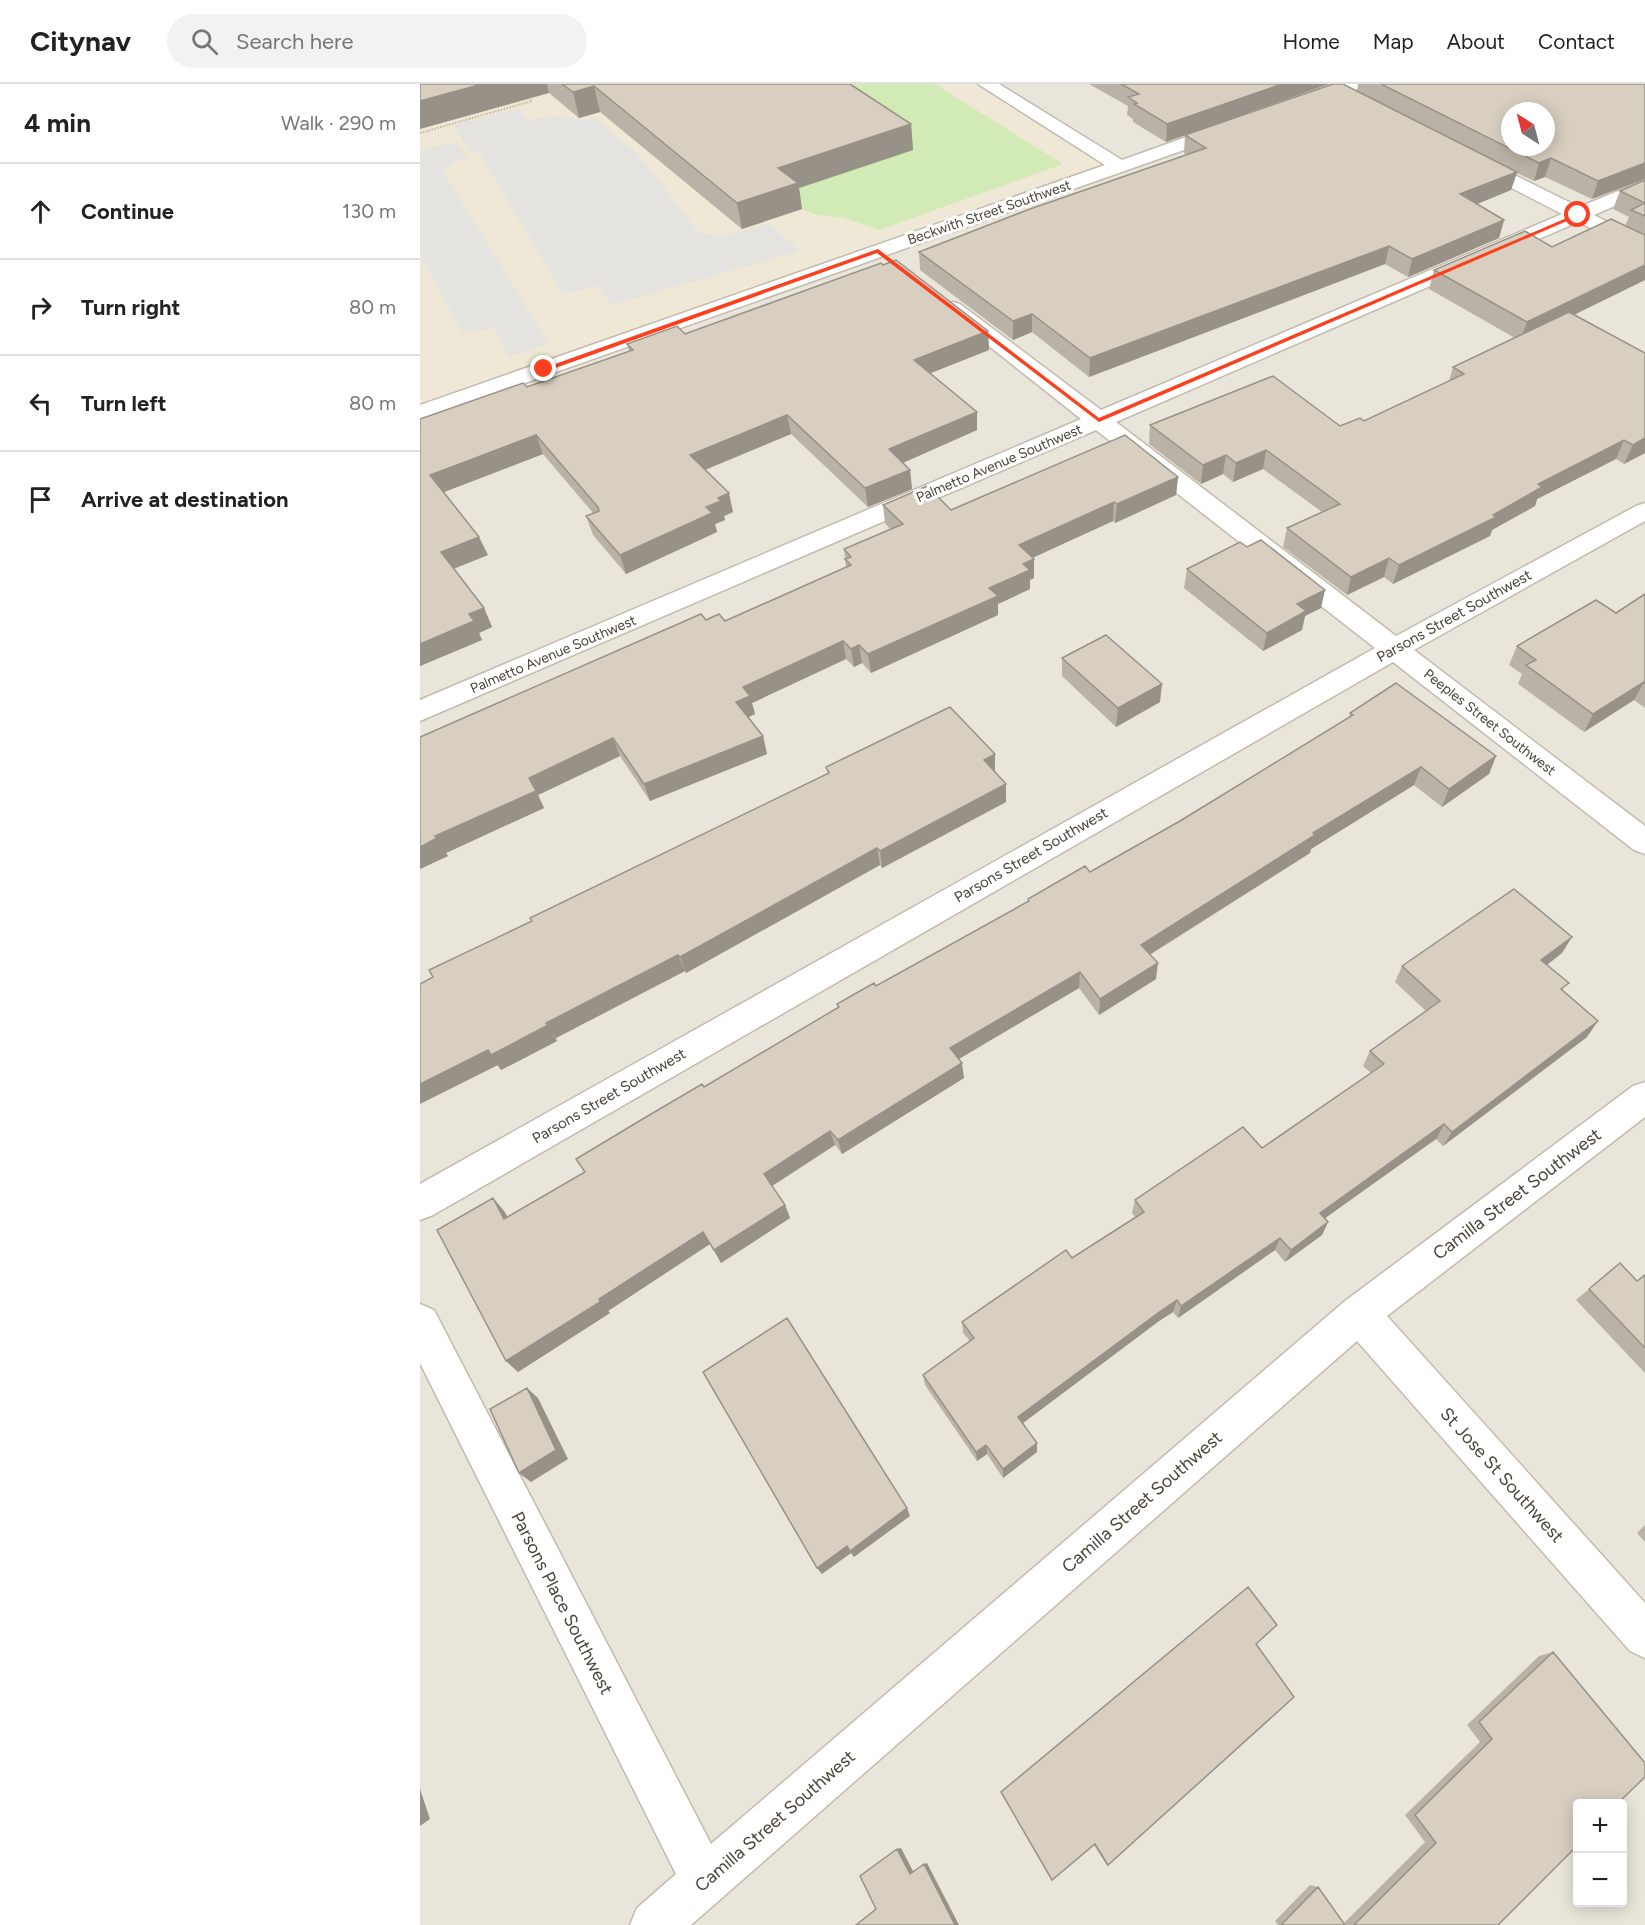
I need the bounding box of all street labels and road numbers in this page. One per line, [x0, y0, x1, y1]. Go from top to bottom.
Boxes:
street label: Beckwith Street Southwest [905, 176, 1073, 248]
street label: Palmetto Avenue Southwest [914, 421, 1085, 506]
street label: Parsons Street Southwest [1373, 566, 1535, 666]
street label: Palmetto Avenue Southwest [468, 612, 639, 697]
street label: Peeples Street Southwest [1420, 666, 1559, 779]
street label: Parsons Street Southwest [951, 803, 1111, 906]
street label: Parsons Street Southwest [529, 1044, 689, 1147]
street label: Camilla Street Southwest [1428, 1123, 1606, 1265]
street label: St Jose St Southwest [1436, 1403, 1569, 1547]
street label: Camilla Street Southwest [1057, 1426, 1227, 1578]
street label: Parsons Place Southwest [506, 1508, 618, 1698]
street label: Camilla Street Southwest [690, 1745, 860, 1897]

